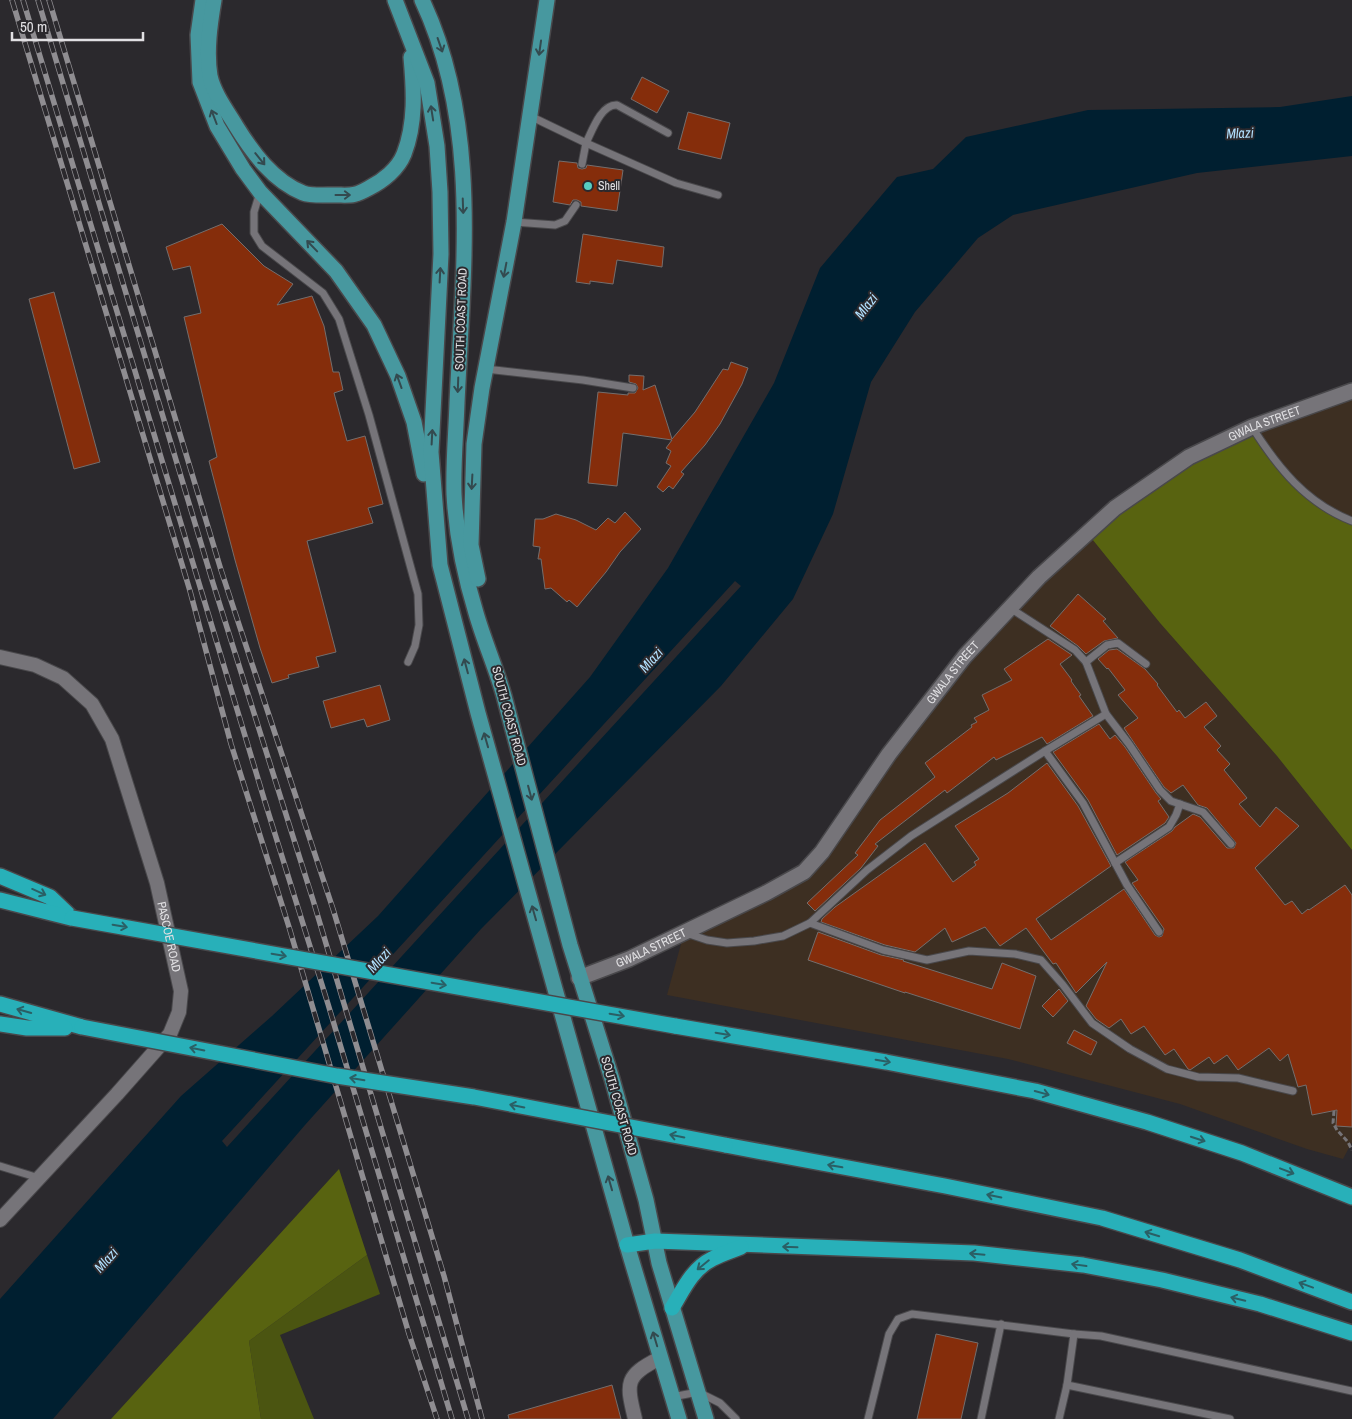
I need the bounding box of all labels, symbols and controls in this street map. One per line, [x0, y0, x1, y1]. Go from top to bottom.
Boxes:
scale bar [12, 10, 144, 42]
text: 50 m [20, 16, 47, 37]
one-way arrow [436, 37, 445, 53]
one-way arrow [534, 40, 544, 56]
one-way arrow [427, 105, 437, 121]
one-way arrow [208, 110, 217, 125]
water label: Mlazi [1226, 123, 1255, 142]
one-way arrow [255, 152, 266, 165]
place label: Shell [598, 178, 620, 194]
marker: Shell [582, 180, 594, 192]
one-way arrow [334, 190, 350, 200]
one-way arrow [459, 197, 468, 213]
one-way arrow [306, 240, 318, 252]
one-way arrow [499, 262, 509, 278]
one-way arrow [436, 267, 445, 283]
street label: SOUTH COAST ROAD [451, 268, 471, 370]
water label: Mlazi [850, 289, 882, 322]
one-way arrow [394, 373, 403, 389]
one-way arrow [453, 377, 462, 393]
street label: GWALA STREET [1226, 402, 1303, 445]
one-way arrow [427, 429, 436, 445]
one-way arrow [468, 474, 477, 490]
street label: GWALA STREET [923, 638, 983, 707]
water label: Mlazi [635, 643, 667, 676]
one-way arrow [460, 659, 470, 675]
street label: SOUTH COAST ROAD [488, 665, 530, 767]
one-way arrow [480, 732, 490, 748]
one-way arrow [526, 785, 535, 801]
one-way arrow [31, 888, 46, 898]
street label: PASCOE ROAD [153, 900, 185, 973]
one-way arrow [529, 906, 539, 922]
one-way arrow [111, 922, 127, 932]
street label: GWALA STREET [613, 925, 689, 971]
water label: Mlazi [363, 943, 395, 976]
one-way arrow [271, 951, 287, 961]
one-way arrow [431, 979, 447, 989]
one-way arrow [16, 1006, 32, 1015]
one-way arrow [608, 1011, 624, 1021]
one-way arrow [714, 1029, 730, 1039]
one-way arrow [190, 1044, 206, 1054]
street label: SOUTH COAST ROAD [597, 1055, 641, 1157]
one-way arrow [875, 1057, 891, 1067]
one-way arrow [349, 1074, 365, 1084]
one-way arrow [1034, 1089, 1050, 1099]
one-way arrow [510, 1100, 526, 1110]
one-way arrow [669, 1131, 685, 1141]
one-way arrow [1190, 1135, 1206, 1144]
one-way arrow [827, 1160, 843, 1170]
one-way arrow [1279, 1167, 1294, 1176]
one-way arrow [604, 1175, 614, 1191]
one-way arrow [987, 1191, 1003, 1200]
one-way arrow [1145, 1228, 1161, 1238]
one-way arrow [782, 1242, 798, 1251]
water label: Mlazi [90, 1243, 122, 1276]
one-way arrow [969, 1249, 985, 1258]
one-way arrow [697, 1260, 710, 1271]
one-way arrow [1072, 1260, 1088, 1270]
one-way arrow [1299, 1280, 1315, 1289]
one-way arrow [1231, 1294, 1247, 1303]
one-way arrow [649, 1331, 659, 1347]

